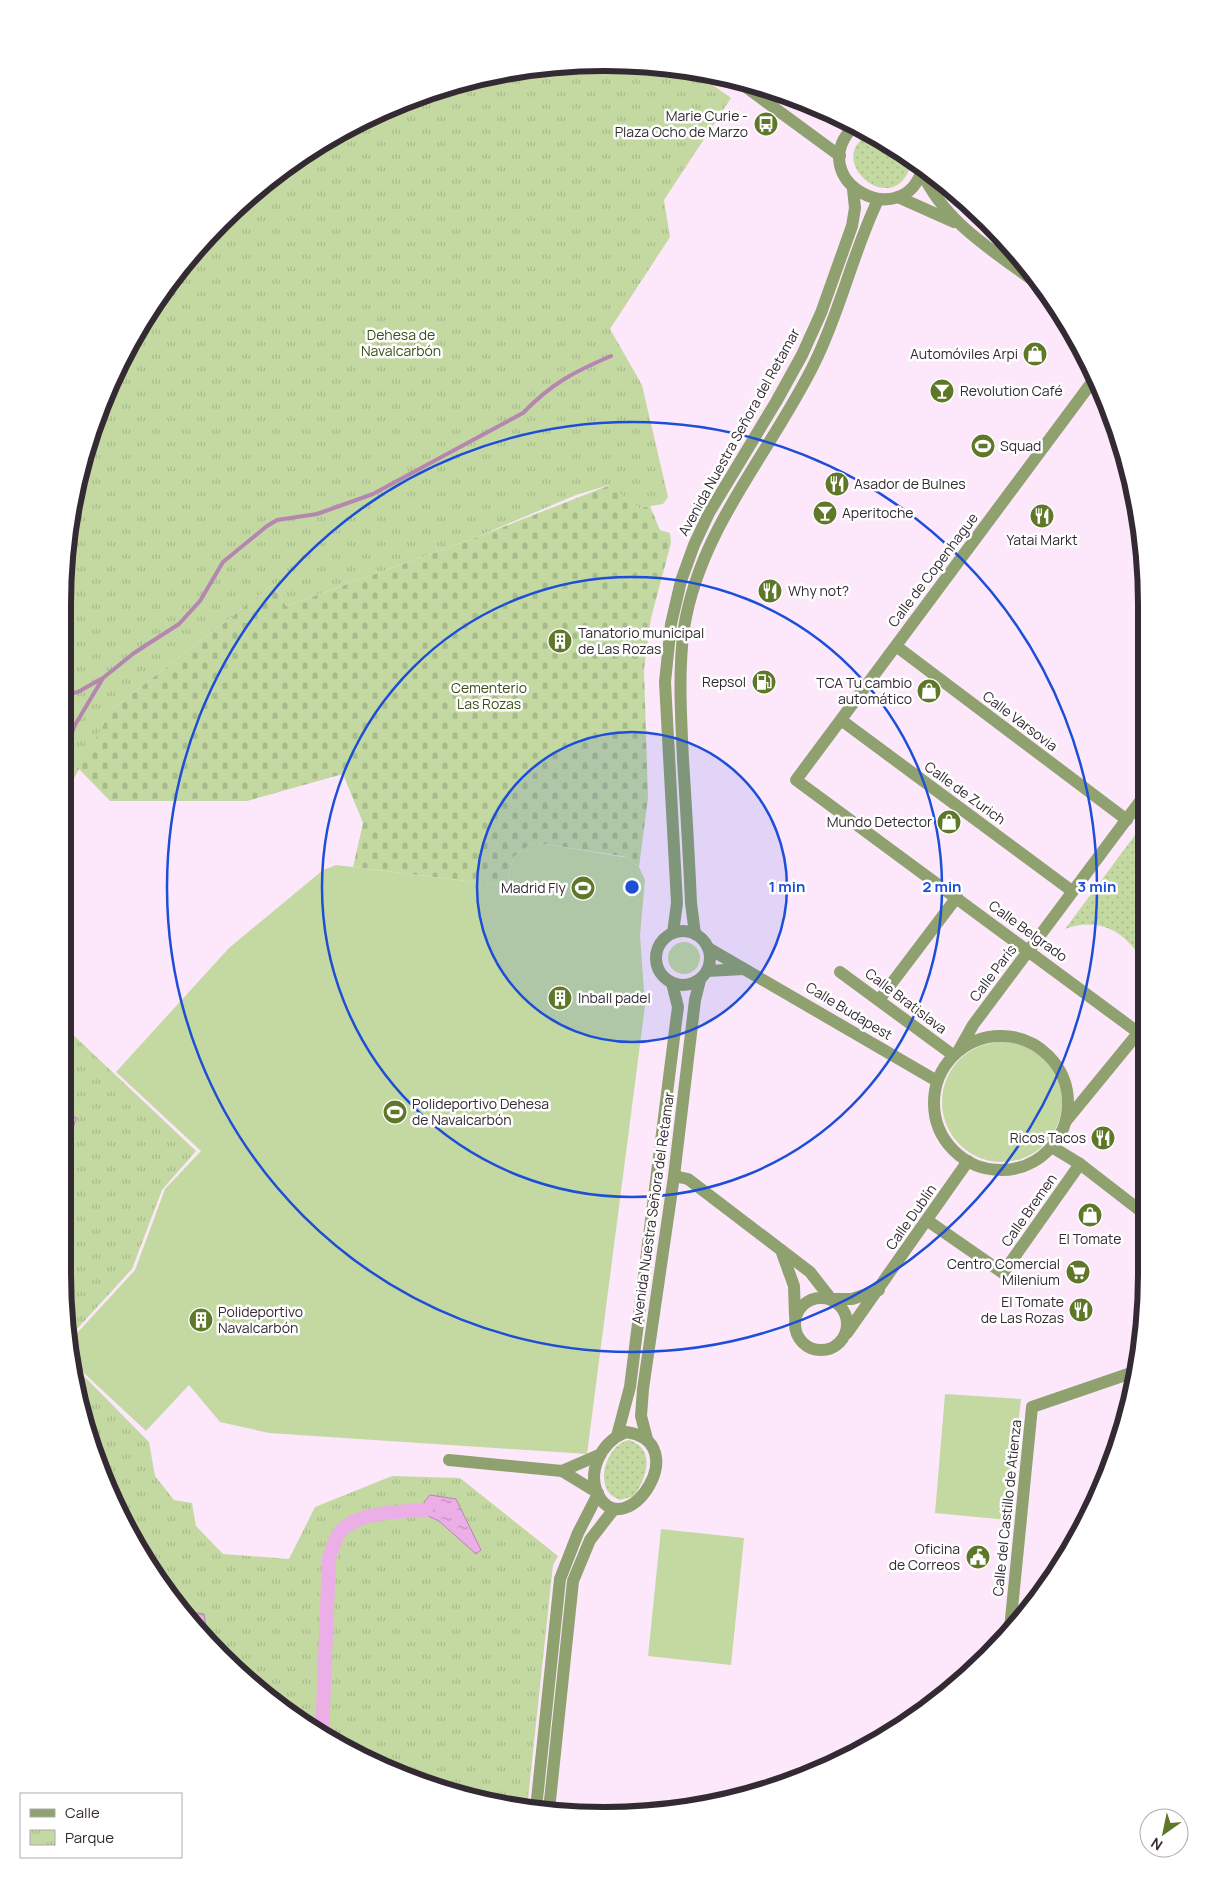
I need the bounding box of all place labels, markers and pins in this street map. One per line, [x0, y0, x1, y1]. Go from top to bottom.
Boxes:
place label: Marie Curie - Plaza Ocho de Marzo [615, 106, 748, 141]
bus stop icon: Marie Curie - Plaza Ocho de Marzo [753, 111, 779, 137]
shop icon: Automóviles Arpi [1022, 341, 1048, 367]
place label: Automóviles Arpi [910, 344, 1018, 363]
bar icon: Revolution Café [929, 378, 955, 404]
place label: Revolution Café [960, 381, 1063, 400]
sports icon: Squad [970, 433, 996, 459]
place label: Squad [1000, 436, 1041, 455]
restaurant icon: Asador de Bulnes [824, 471, 850, 497]
place label: Asador de Bulnes [854, 474, 966, 493]
bar icon: Aperitoche [812, 500, 838, 526]
place label: Aperitoche [842, 503, 914, 522]
restaurant icon: Yatai Markt [1029, 503, 1055, 529]
place label: Yatai Markt [1006, 530, 1078, 549]
restaurant icon: Why not? [757, 578, 783, 604]
place label: Why not? [788, 581, 849, 600]
place label: Tanatorio municipal de Las Rozas [578, 623, 704, 658]
building icon: Tanatorio municipal de Las Rozas [547, 628, 573, 654]
fuel station icon: Repsol [751, 669, 777, 695]
place label: Repsol [702, 672, 746, 691]
place label: TCA Tu cambio automático [816, 673, 912, 708]
shop icon: TCA Tu cambio automático [916, 678, 942, 704]
shop icon: Mundo Detector [936, 809, 962, 835]
place label: Mundo Detector [827, 812, 932, 831]
sports icon: Madrid Fly [570, 875, 596, 901]
place label: Madrid Fly [501, 878, 567, 897]
centre of rings [623, 878, 641, 896]
building icon: Inball padel [547, 985, 573, 1011]
place label: Inball padel [578, 988, 651, 1007]
place label: Polideportivo Dehesa de Navalcarbón [412, 1094, 549, 1129]
sports icon: Polideportivo Dehesa de Navalcarbón [382, 1099, 408, 1125]
restaurant icon: Ricos Tacos [1090, 1125, 1116, 1151]
place label: Ricos Tacos [1010, 1128, 1086, 1147]
shop icon: El Tomate [1077, 1202, 1103, 1228]
place label: El Tomate [1059, 1229, 1121, 1248]
place label: Centro Comercial Milenium [947, 1254, 1060, 1289]
supermarket icon: Centro Comercial Milenium [1065, 1259, 1091, 1285]
place label: El Tomate de Las Rozas [981, 1292, 1064, 1327]
restaurant icon: El Tomate de Las Rozas [1068, 1297, 1094, 1323]
place label: Polideportivo Navalcarbón [218, 1302, 303, 1337]
building icon: Polideportivo Navalcarbón [188, 1307, 214, 1333]
place label: Oficina de Correos [889, 1539, 960, 1574]
public building icon: Oficina de Correos [965, 1544, 991, 1570]

